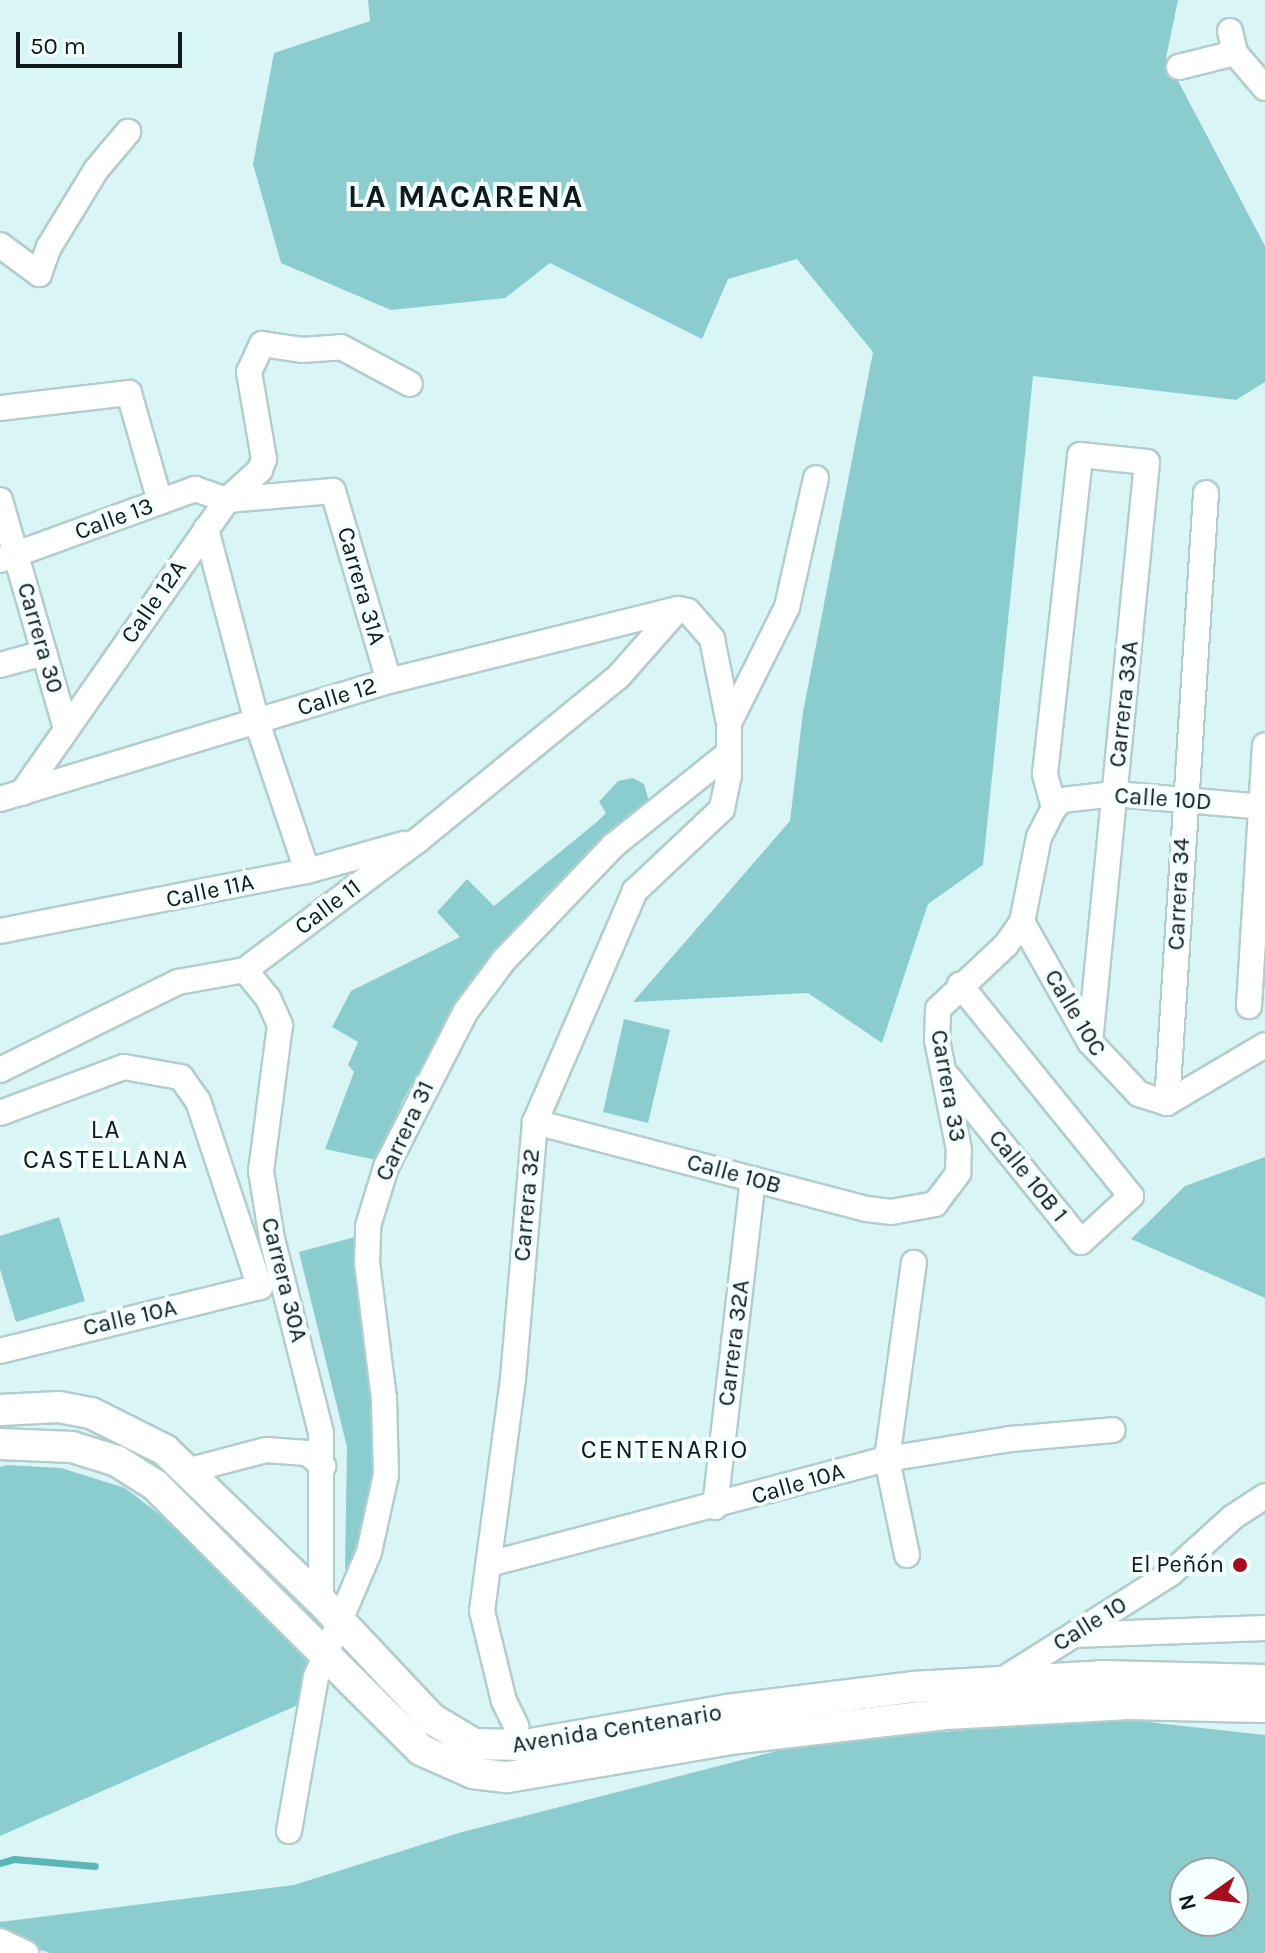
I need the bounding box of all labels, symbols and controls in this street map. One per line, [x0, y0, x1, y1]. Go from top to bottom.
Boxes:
scale bar [20, 16, 186, 66]
text: 50 m [30, 32, 86, 60]
district label: LA MACARENA [348, 178, 584, 216]
street label: Calle 13 [71, 492, 157, 546]
street label: Carrera 31A [330, 524, 392, 648]
street label: Calle 12A [115, 555, 193, 649]
street label: Carrera 30 [11, 579, 69, 697]
street label: Carrera 33A [1103, 639, 1145, 769]
street label: Calle 12 [294, 671, 380, 723]
street label: Calle 10D [1113, 781, 1213, 817]
street label: Carrera 34 [1162, 837, 1196, 951]
street label: Calle 11A [163, 868, 257, 914]
street label: Calle 11 [289, 873, 367, 941]
street label: Calle 10C [1038, 964, 1112, 1062]
street label: Carrera 33 [924, 1028, 972, 1144]
street label: Carrera 31 [369, 1076, 441, 1186]
district label: LA CASTELLANA [23, 1114, 189, 1176]
street label: Calle 10B 1 [982, 1124, 1074, 1228]
street label: Carrera 32 [508, 1147, 546, 1263]
street label: Calle 10B [684, 1148, 784, 1200]
street label: Carrera 30A [255, 1215, 313, 1345]
street label: Carrera 32A [712, 1278, 756, 1408]
street label: Calle 10A [80, 1293, 180, 1343]
district label: CENTENARIO [581, 1434, 749, 1466]
street label: Calle 10A [748, 1457, 848, 1511]
place label: El Peñón [1130, 1551, 1224, 1579]
marker: El Peñón [1231, 1556, 1249, 1574]
street label: Calle 10 [1048, 1590, 1132, 1658]
street label: Avenida Centenario [510, 1698, 724, 1760]
north arrow [1169, 1857, 1249, 1937]
text: N [1173, 1892, 1202, 1913]

